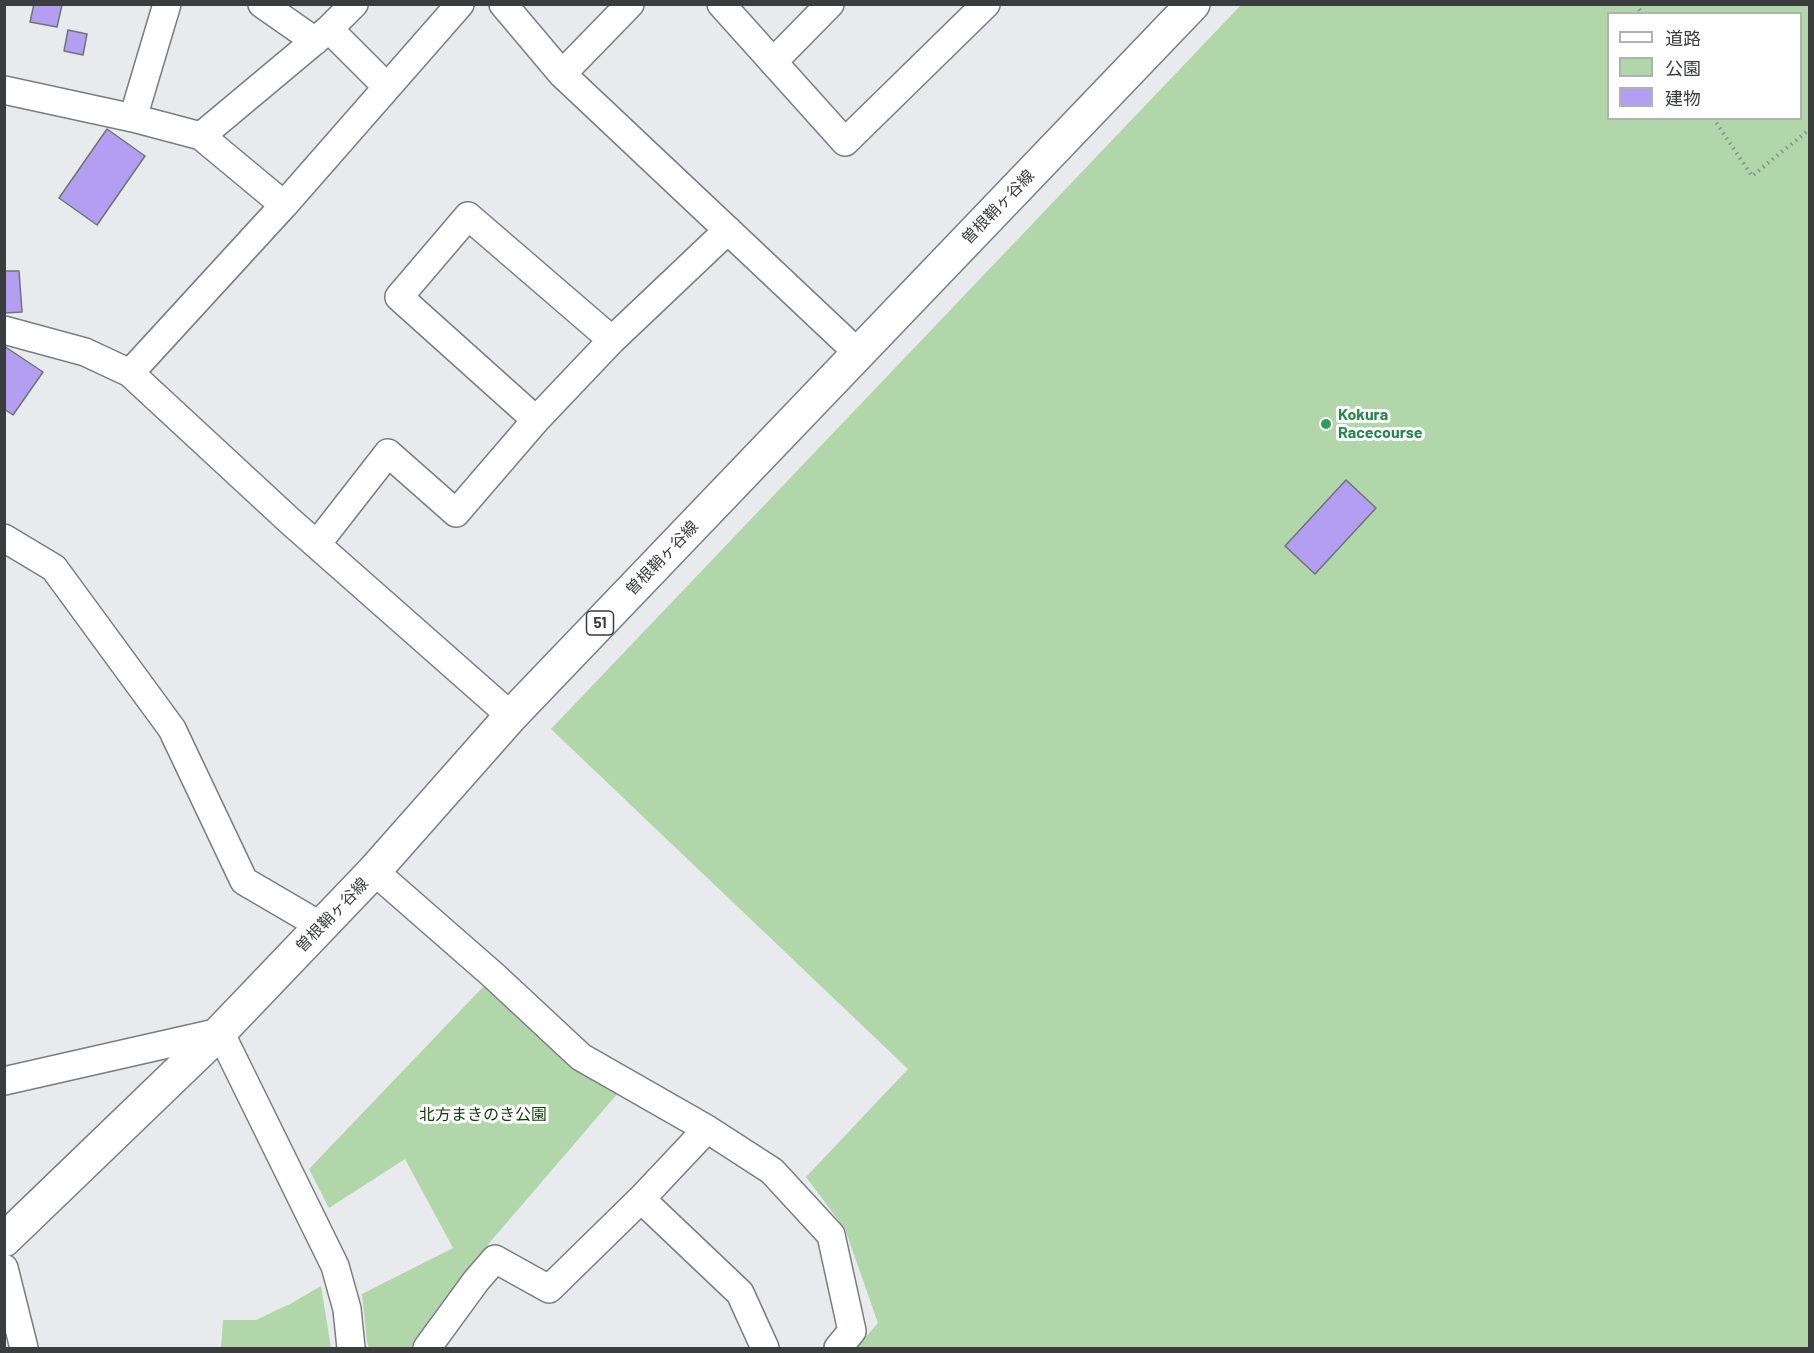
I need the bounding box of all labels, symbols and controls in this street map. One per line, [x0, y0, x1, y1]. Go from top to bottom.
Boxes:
legend [1607, 12, 1802, 120]
text: 道路 [1665, 27, 1701, 49]
text: 公園 [1665, 57, 1701, 79]
text: 建物 [1665, 87, 1701, 109]
street label: 曽根鞘ヶ谷線 [958, 166, 1038, 248]
place label: Kokura Racecourse [1338, 405, 1422, 443]
marker: Kokura Racecourse [1319, 417, 1333, 431]
street label: 曽根鞘ヶ谷線 [622, 517, 702, 599]
road number: 51 [586, 611, 614, 635]
street label: 曽根鞘ヶ谷線 [292, 874, 372, 956]
park label: 北方まきのき公園 [419, 1105, 547, 1125]

